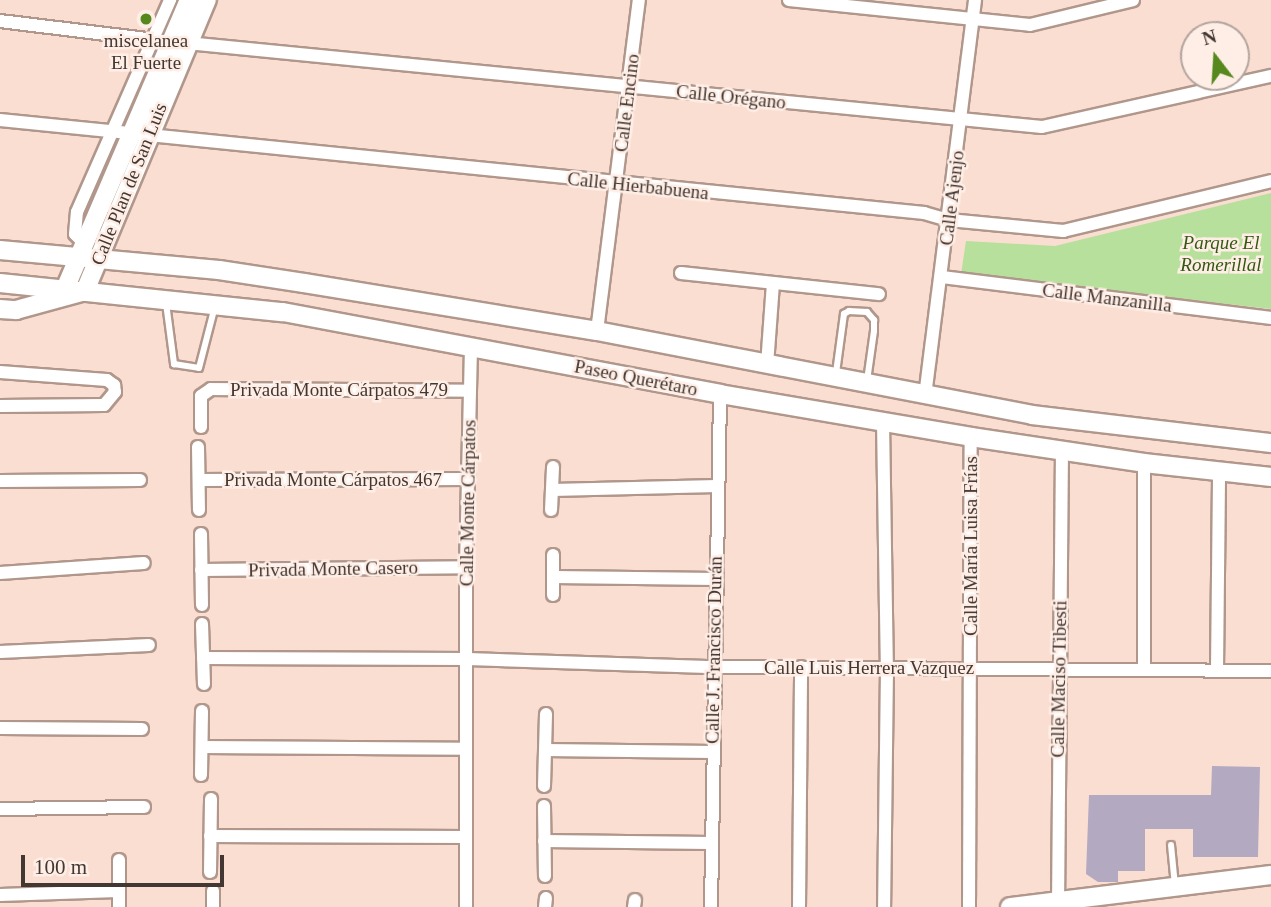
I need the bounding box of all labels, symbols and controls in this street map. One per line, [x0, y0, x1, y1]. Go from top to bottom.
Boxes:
marker: miscelanea El Fuerte [138, 11, 154, 27]
north arrow [1180, 21, 1250, 91]
text: N [1200, 25, 1219, 49]
place label: miscelanea El Fuerte [104, 30, 188, 74]
street label: Calle Encino [610, 53, 644, 153]
street label: Calle Orégano [675, 80, 787, 114]
street label: Calle Plan de San Luis [86, 99, 172, 269]
street label: Calle Ajenjo [935, 149, 969, 247]
street label: Calle Hierbabuena [566, 167, 710, 205]
park label: Parque El Romerillal [1180, 232, 1262, 276]
street label: Calle Manzanilla [1041, 279, 1173, 317]
street label: Paseo Querétaro [572, 355, 700, 401]
street label: Privada Monte Cárpatos 479 [230, 379, 448, 401]
street label: Calle Monte Cárpatos [455, 419, 481, 587]
street label: Calle María Luisa Frías [960, 456, 982, 636]
street label: Privada Monte Cárpatos 467 [224, 469, 442, 491]
street label: Privada Monte Casero [248, 556, 418, 582]
street label: Calle J. Francisco Durán [701, 556, 727, 744]
street label: Calle Maciso Tibesti [1046, 600, 1072, 758]
street label: Calle Luis Herrera Vazquez [764, 657, 974, 679]
scale bar [24, 841, 228, 885]
text: 100 m [34, 855, 87, 879]

